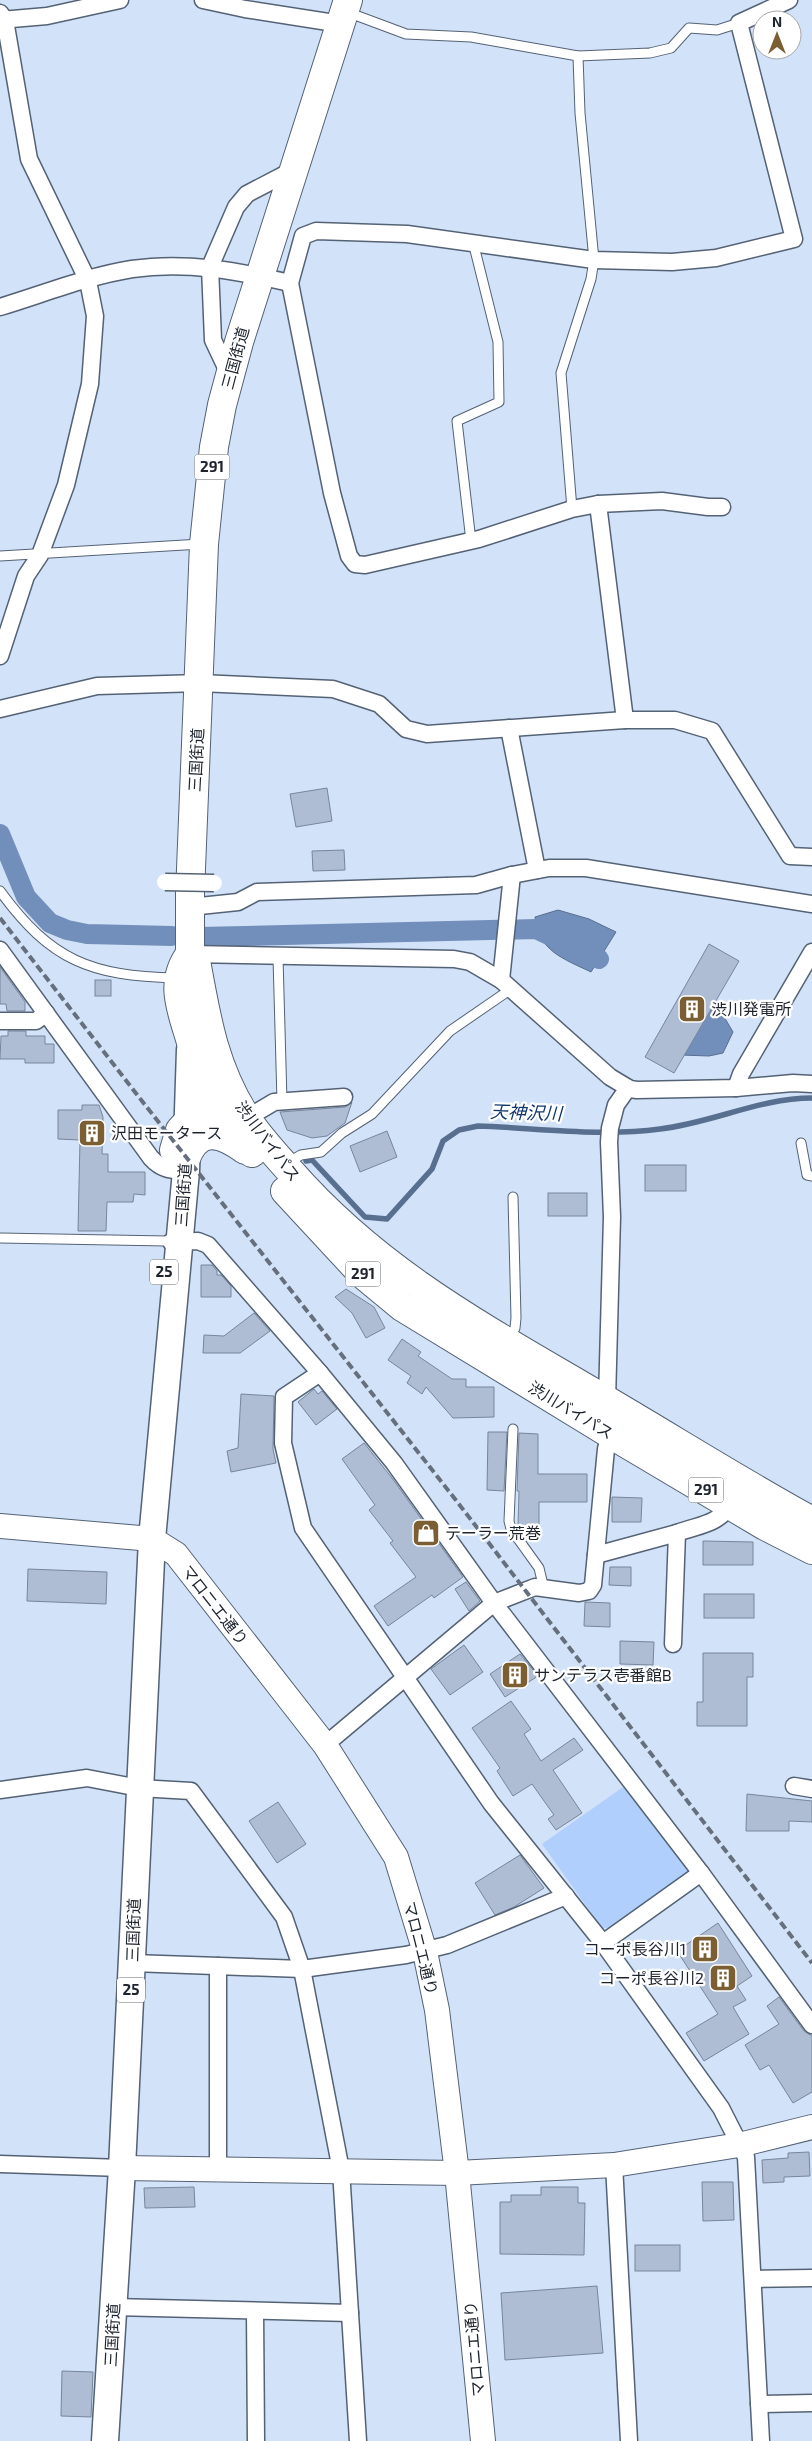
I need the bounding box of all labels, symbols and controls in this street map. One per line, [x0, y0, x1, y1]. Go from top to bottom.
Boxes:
north arrow [752, 10, 802, 60]
text: N [772, 13, 782, 30]
street label: 三国街道 [217, 324, 252, 391]
road number: 291 [194, 454, 230, 480]
street label: 三国街道 [184, 728, 207, 792]
building icon: 渋川発電所 [677, 994, 707, 1024]
place label: 渋川発電所 [711, 999, 791, 1018]
street label: 渋川バイパス [232, 1097, 305, 1185]
water label: 天神沢川 [490, 1100, 564, 1124]
building icon: 沢田モータース [77, 1118, 107, 1148]
place label: 沢田モータース [111, 1123, 222, 1142]
street label: 三国街道 [171, 1162, 194, 1228]
road number: 25 [150, 1260, 178, 1284]
road number: 291 [346, 1262, 380, 1286]
street label: 渋川バイパス [525, 1377, 617, 1442]
road number: 291 [688, 1478, 724, 1502]
shop icon: テーラー荒巻 [411, 1518, 441, 1548]
place label: テーラー荒巻 [445, 1523, 541, 1542]
street label: マロニエ通り [178, 1561, 252, 1648]
building icon: サンテラス壱番館B [500, 1660, 530, 1690]
place label: サンテラス壱番館B [534, 1665, 672, 1684]
street label: 三国街道 [122, 1898, 143, 1962]
street label: マロニエ通り [401, 1899, 442, 1997]
building icon: コーポ長谷川1 [690, 1934, 720, 1964]
place label: コーポ長谷川1 [584, 1939, 686, 1958]
building icon: コーポ長谷川2 [708, 1963, 738, 1993]
place label: コーポ長谷川2 [599, 1968, 704, 1987]
road number: 25 [117, 1978, 145, 2002]
street label: マロニエ通り [460, 2300, 487, 2398]
street label: 三国街道 [100, 2303, 123, 2367]

